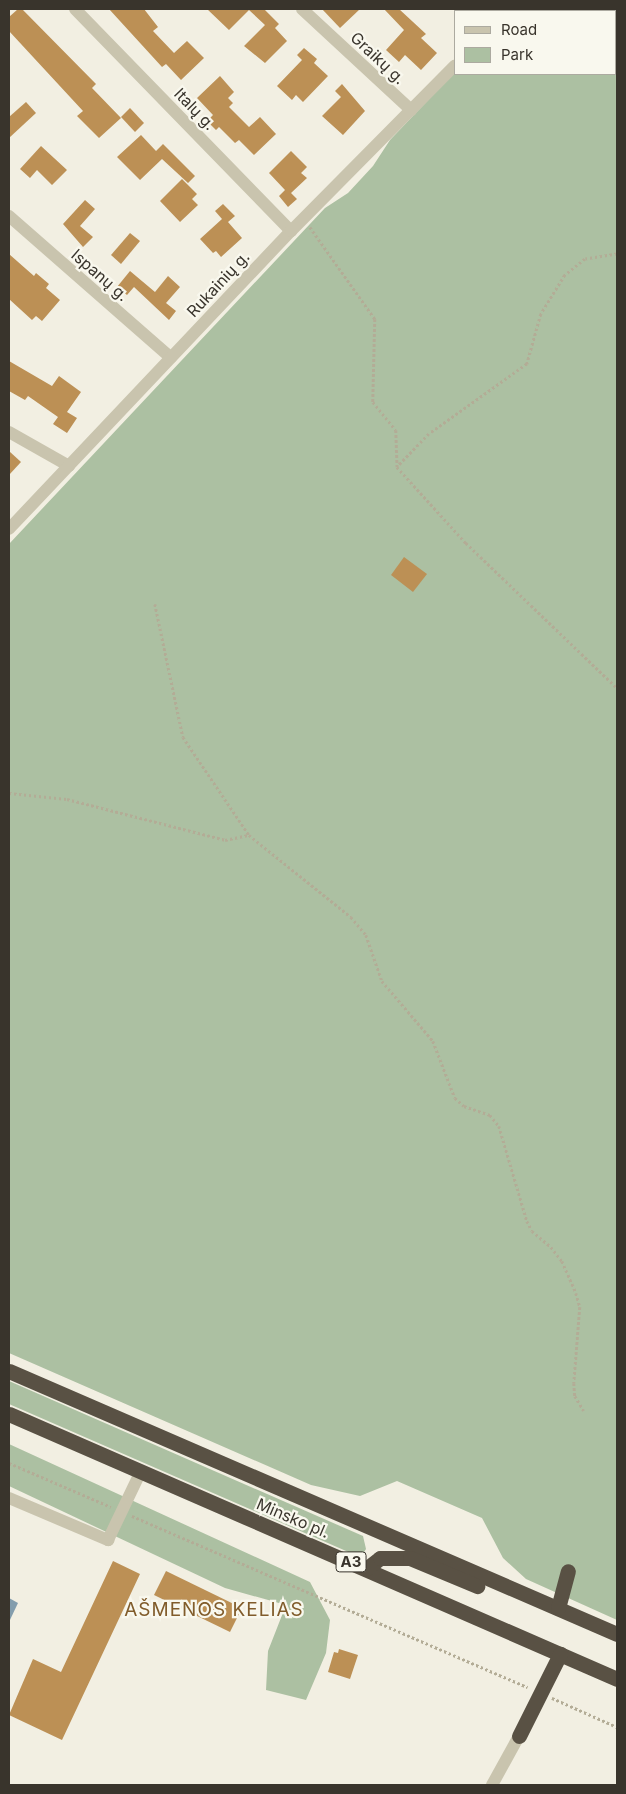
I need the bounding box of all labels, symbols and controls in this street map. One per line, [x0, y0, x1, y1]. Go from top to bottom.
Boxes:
legend [454, 10, 616, 75]
text: Road [501, 20, 537, 39]
street label: Graikų g. [347, 28, 409, 88]
text: Park [501, 45, 533, 64]
street label: Italų g. [170, 84, 220, 134]
street label: Ispanų g. [67, 245, 133, 305]
street label: Rukainių g. [183, 247, 253, 321]
street label: Minsko pl. [254, 1494, 332, 1542]
road number: A3 [335, 1550, 367, 1574]
district label: AŠMENOS KELIAS [122, 1599, 306, 1621]

